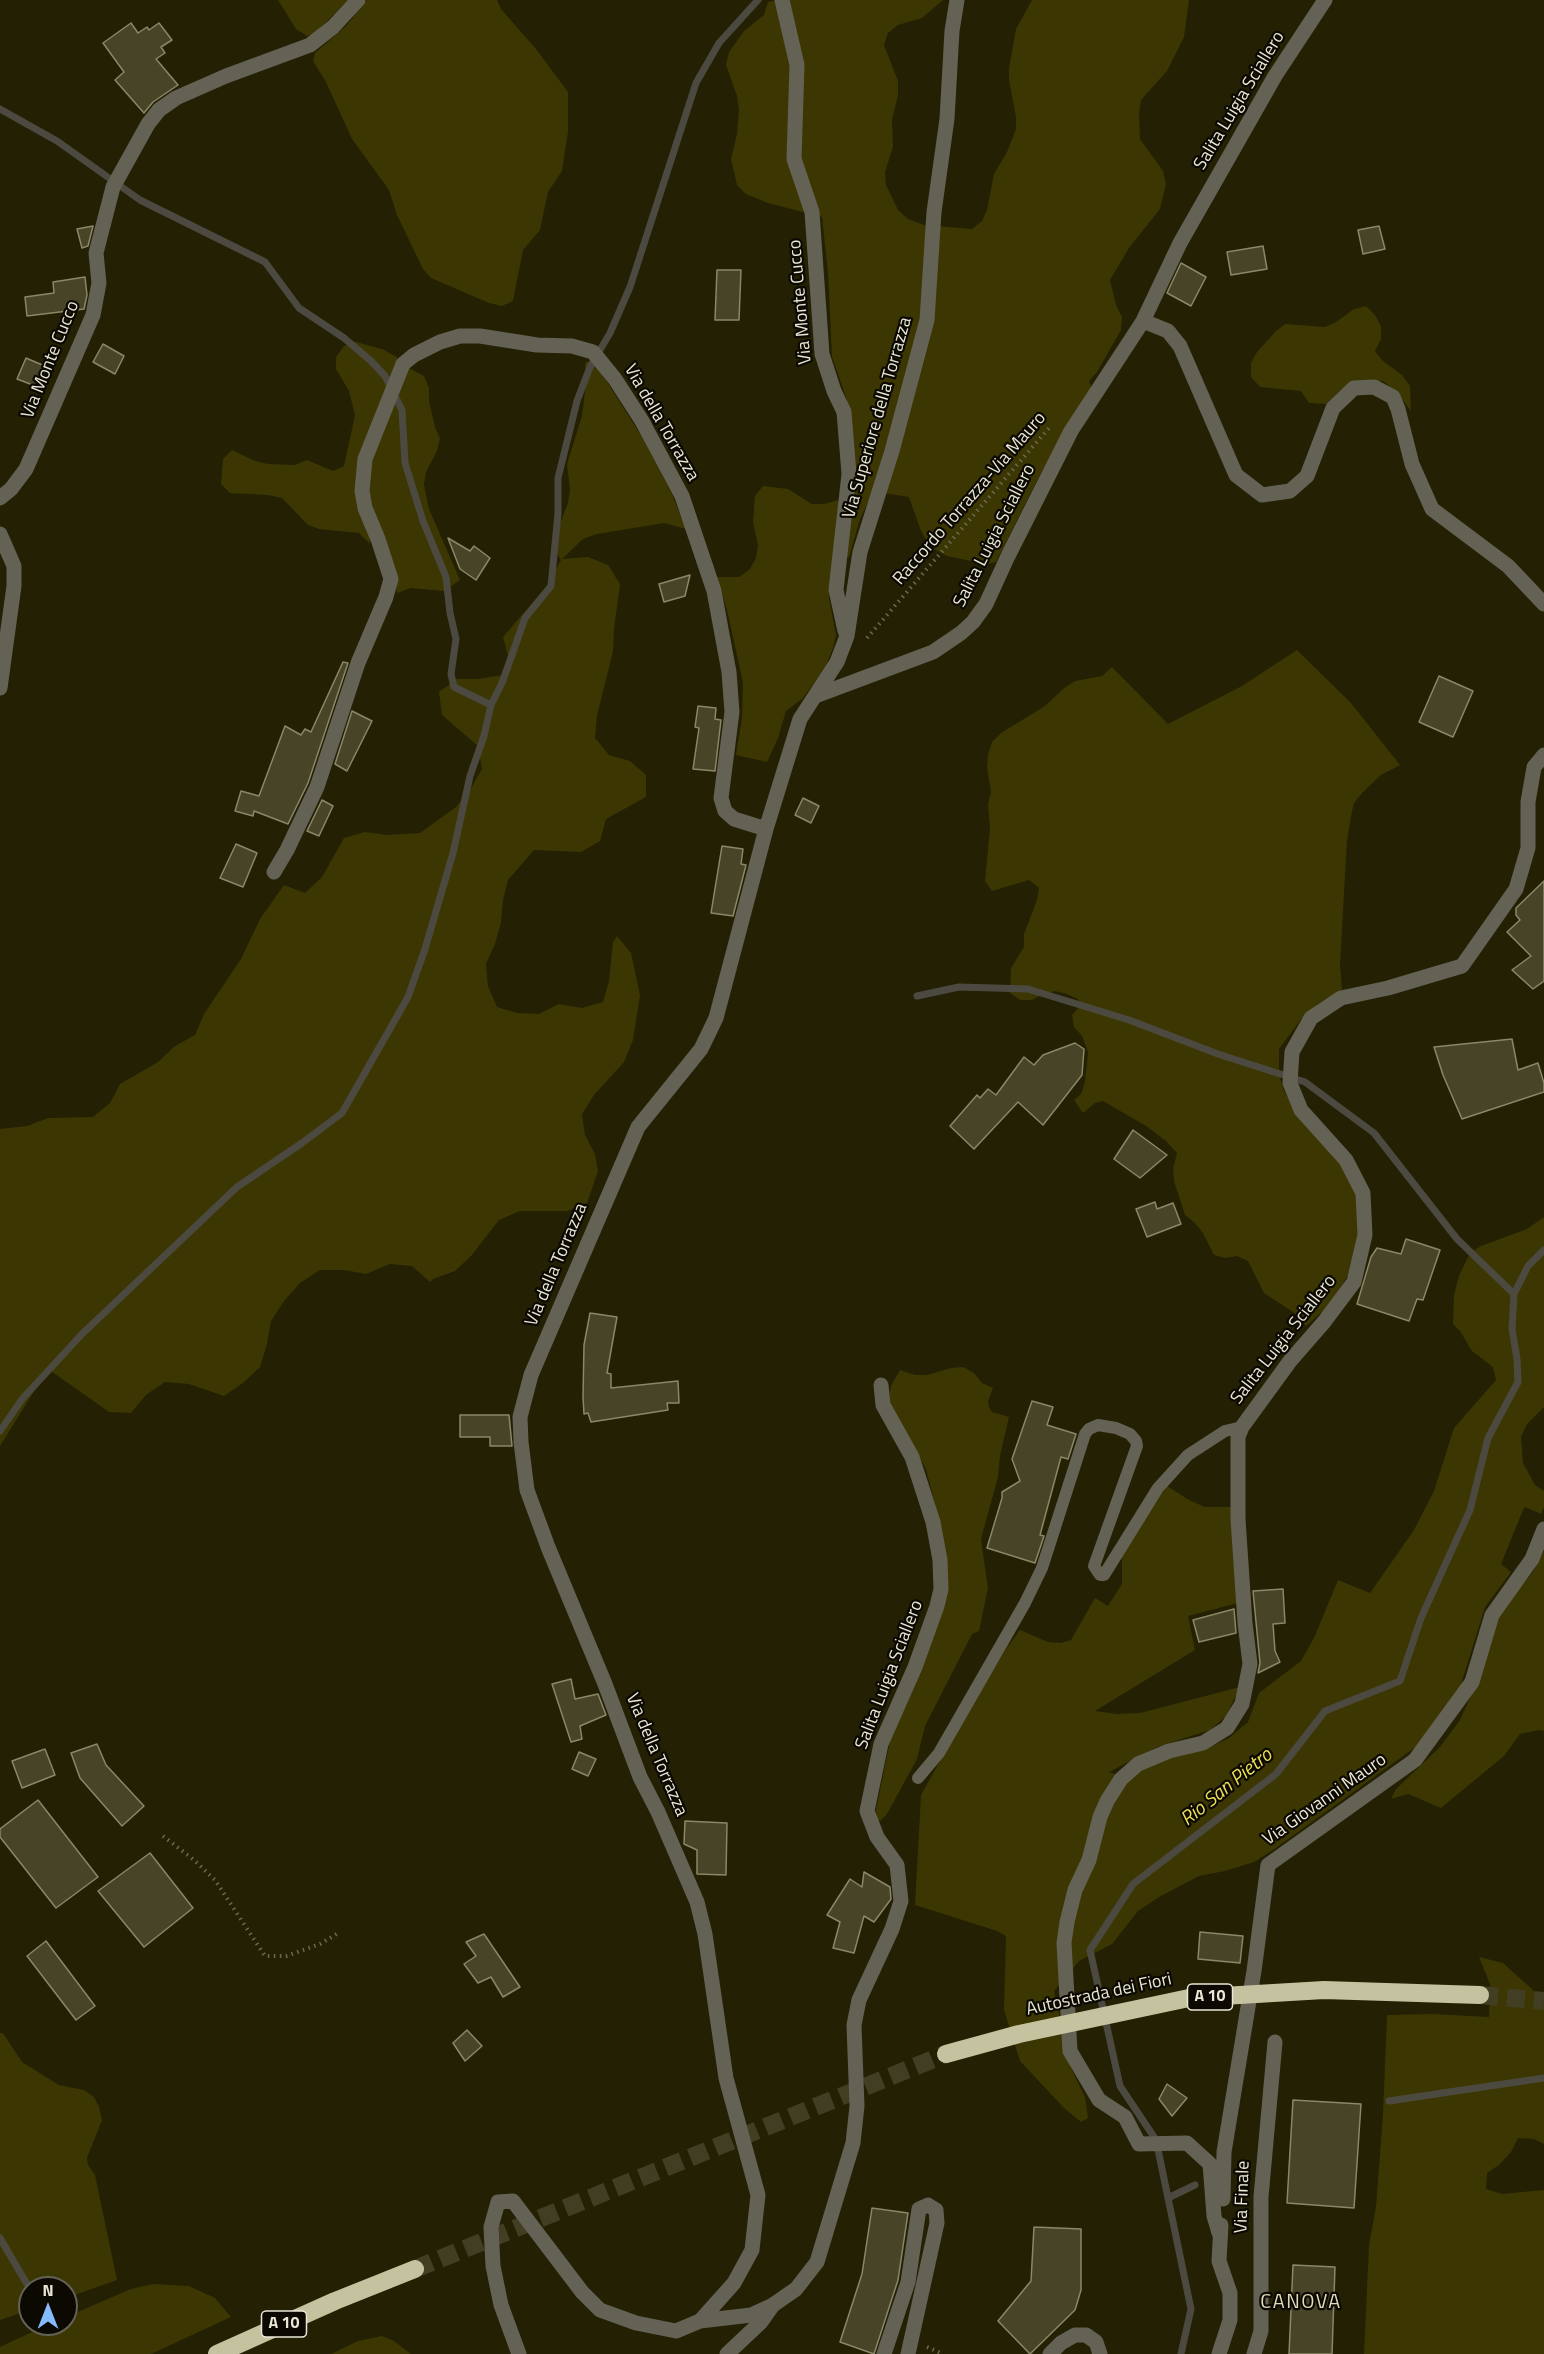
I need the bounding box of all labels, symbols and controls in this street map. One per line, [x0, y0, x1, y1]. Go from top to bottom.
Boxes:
street label: Salita Luigia Sciallero [1190, 28, 1290, 174]
street label: Via Monte Cucco [785, 239, 817, 365]
street label: Via Monte Cucco [18, 298, 84, 422]
street label: Via Superiore della Torrazza [839, 315, 917, 521]
street label: Via della Torrazza [619, 361, 703, 485]
street label: Raccordo Torrazza-Via Mauro [889, 408, 1051, 590]
street label: Salita Luigia Sciallero [950, 461, 1040, 611]
street label: Via della Torrazza [521, 1200, 593, 1330]
street label: Salita Luigia Sciallero [1227, 1271, 1341, 1409]
street label: Salita Luigia Sciallero [852, 1597, 928, 1753]
street label: Via della Torrazza [620, 1690, 692, 1820]
water label: Rio San Pietro [1176, 1744, 1278, 1832]
street label: Via Giovanni Mauro [1259, 1749, 1391, 1851]
street label: Autostrada dei Fiori [1024, 1969, 1174, 2021]
road number: A 10 [1188, 1984, 1232, 2010]
street label: Via Finale [1231, 2160, 1255, 2234]
north arrow [18, 2276, 78, 2336]
text: N [42, 2278, 54, 2302]
district label: CANOVA [1260, 2291, 1342, 2315]
road number: A 10 [262, 2311, 306, 2337]

